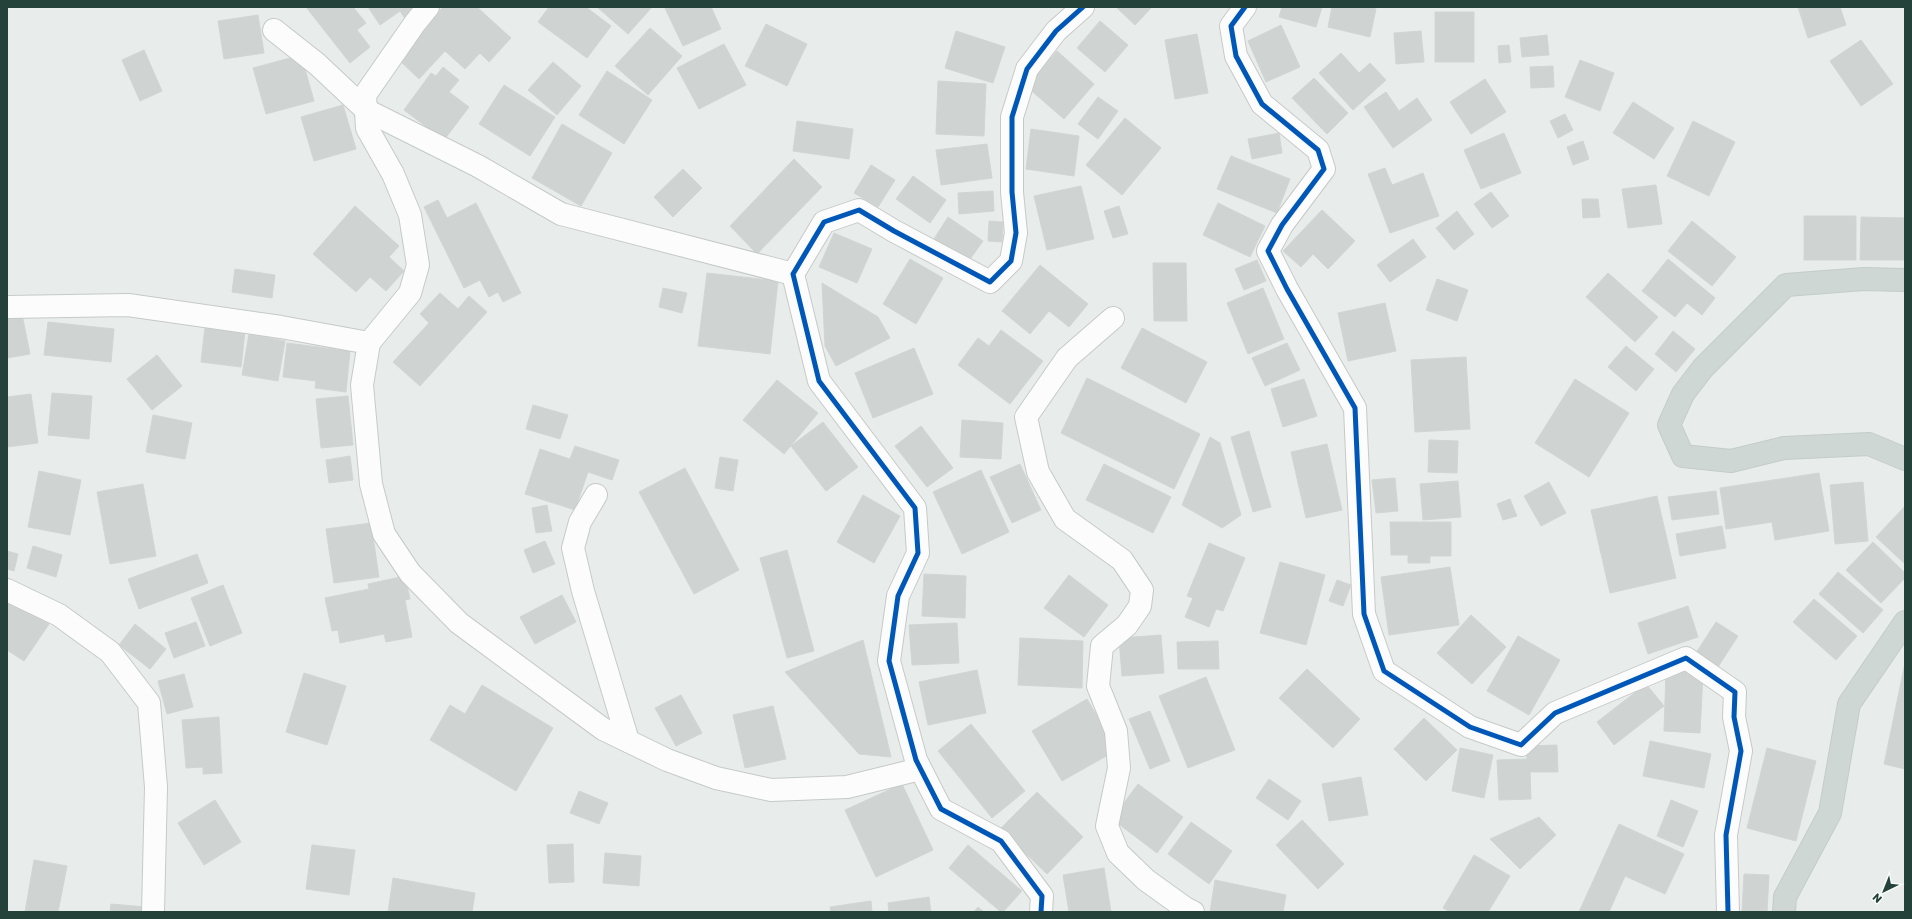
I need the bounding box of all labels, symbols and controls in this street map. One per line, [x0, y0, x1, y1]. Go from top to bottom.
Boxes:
north arrow [1864, 871, 1904, 911]
text: N [1870, 890, 1885, 905]

